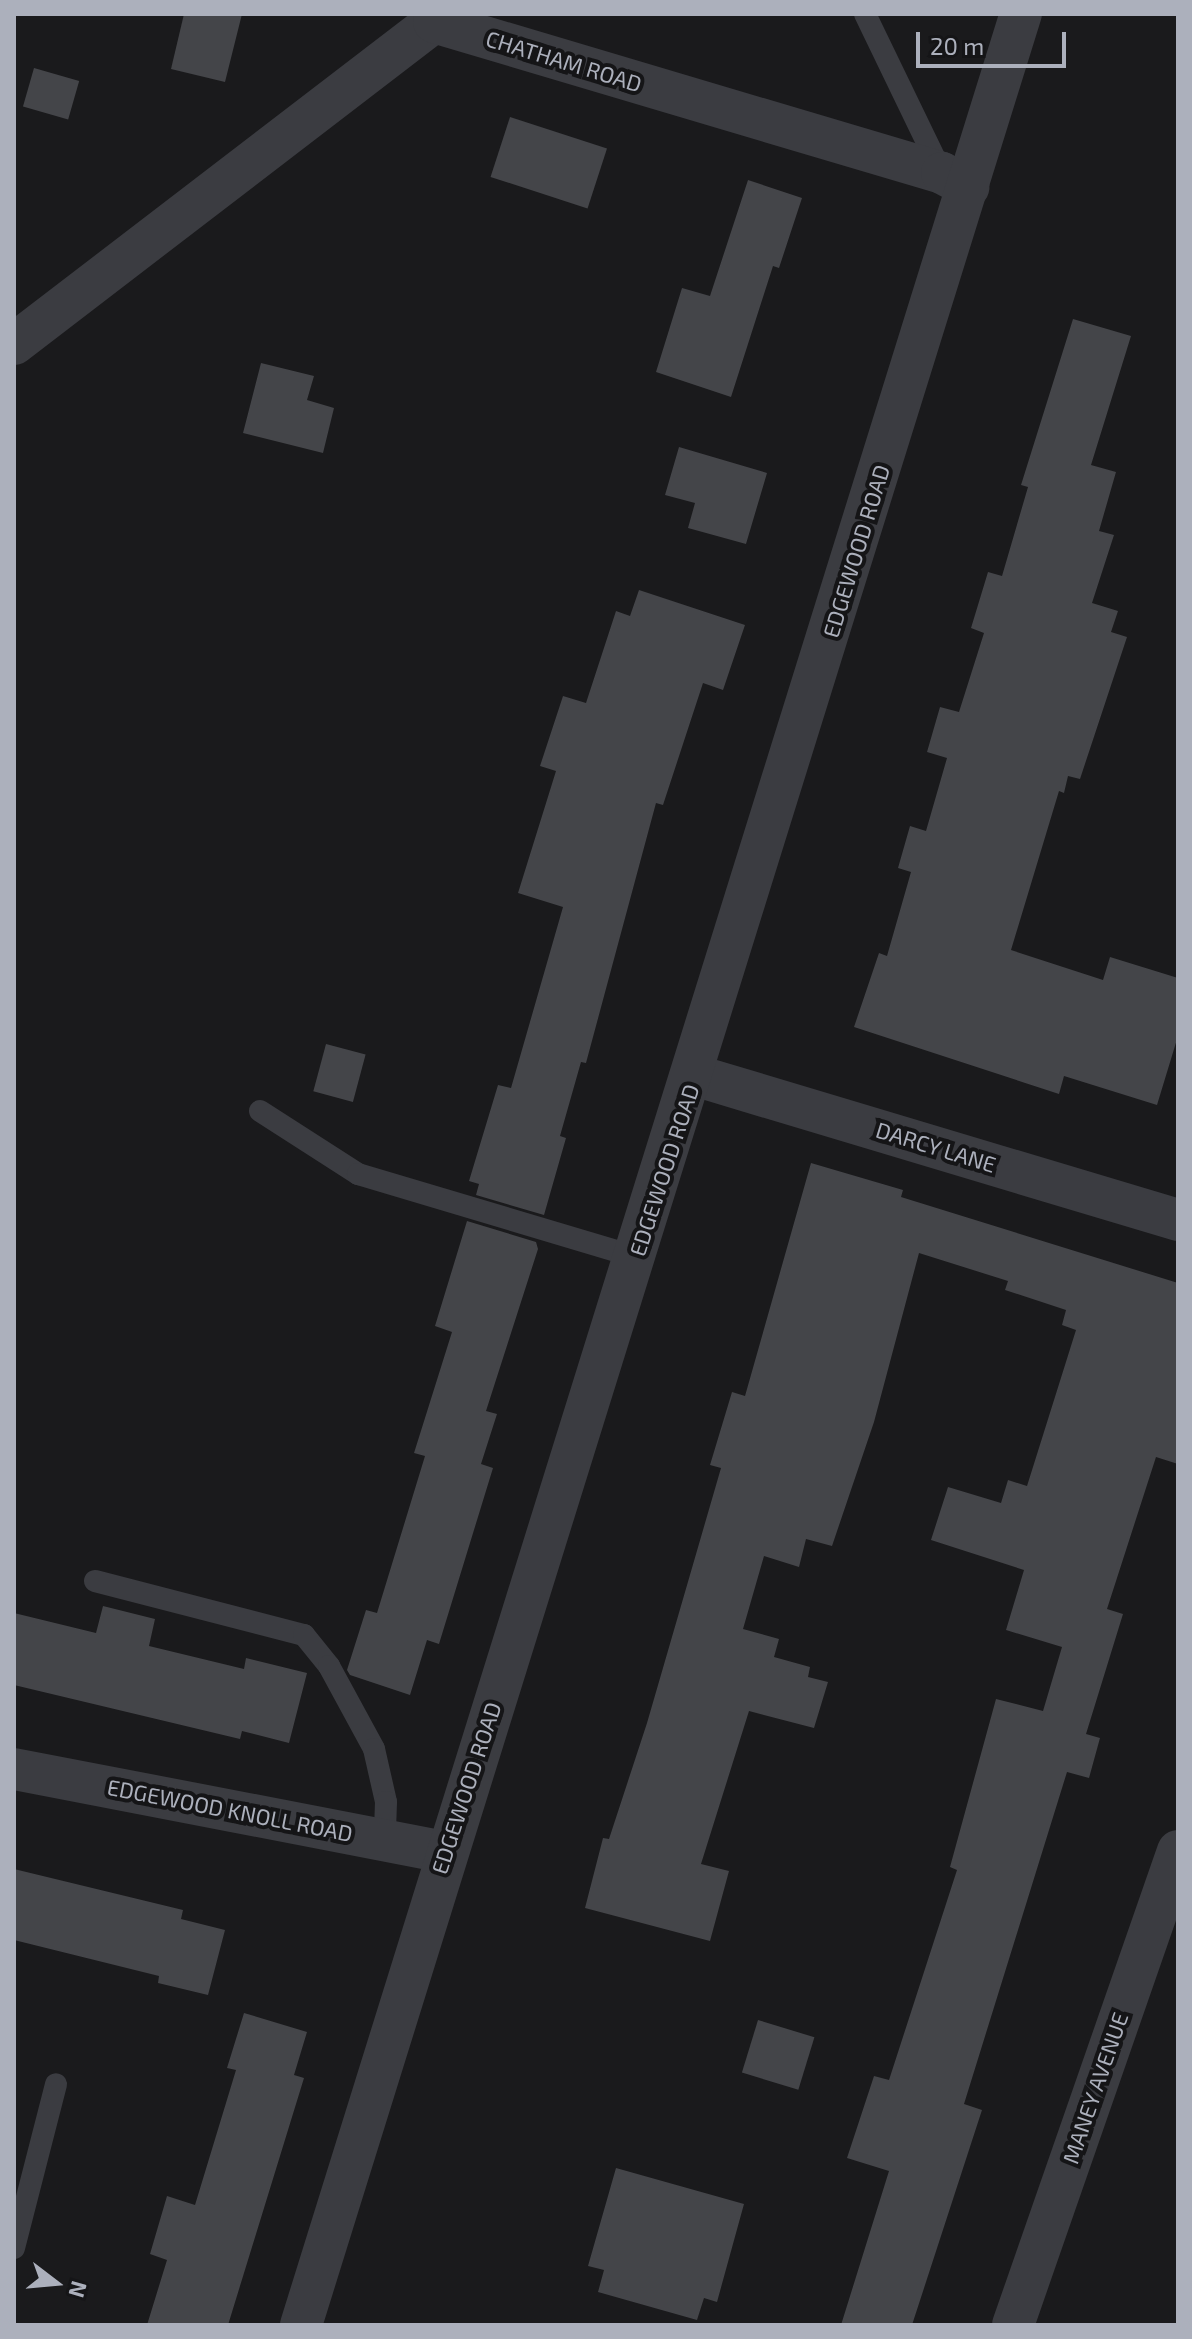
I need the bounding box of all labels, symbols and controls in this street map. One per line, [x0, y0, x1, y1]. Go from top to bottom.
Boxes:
scale bar [920, 16, 1070, 66]
street label: CHATHAM ROAD [483, 25, 645, 97]
text: 20 m [930, 31, 984, 60]
street label: EDGEWOOD ROAD [817, 461, 895, 641]
street label: EDGEWOOD ROAD [624, 1081, 704, 1259]
street label: DARCY LANE [873, 1116, 999, 1178]
street label: EDGEWOOD ROAD [426, 1699, 506, 1877]
street label: EDGEWOOD KNOLL ROAD [105, 1773, 355, 1847]
street label: MANEY AVENUE [1057, 2008, 1133, 2168]
north arrow [16, 2243, 96, 2323]
text: N [64, 2278, 94, 2301]

